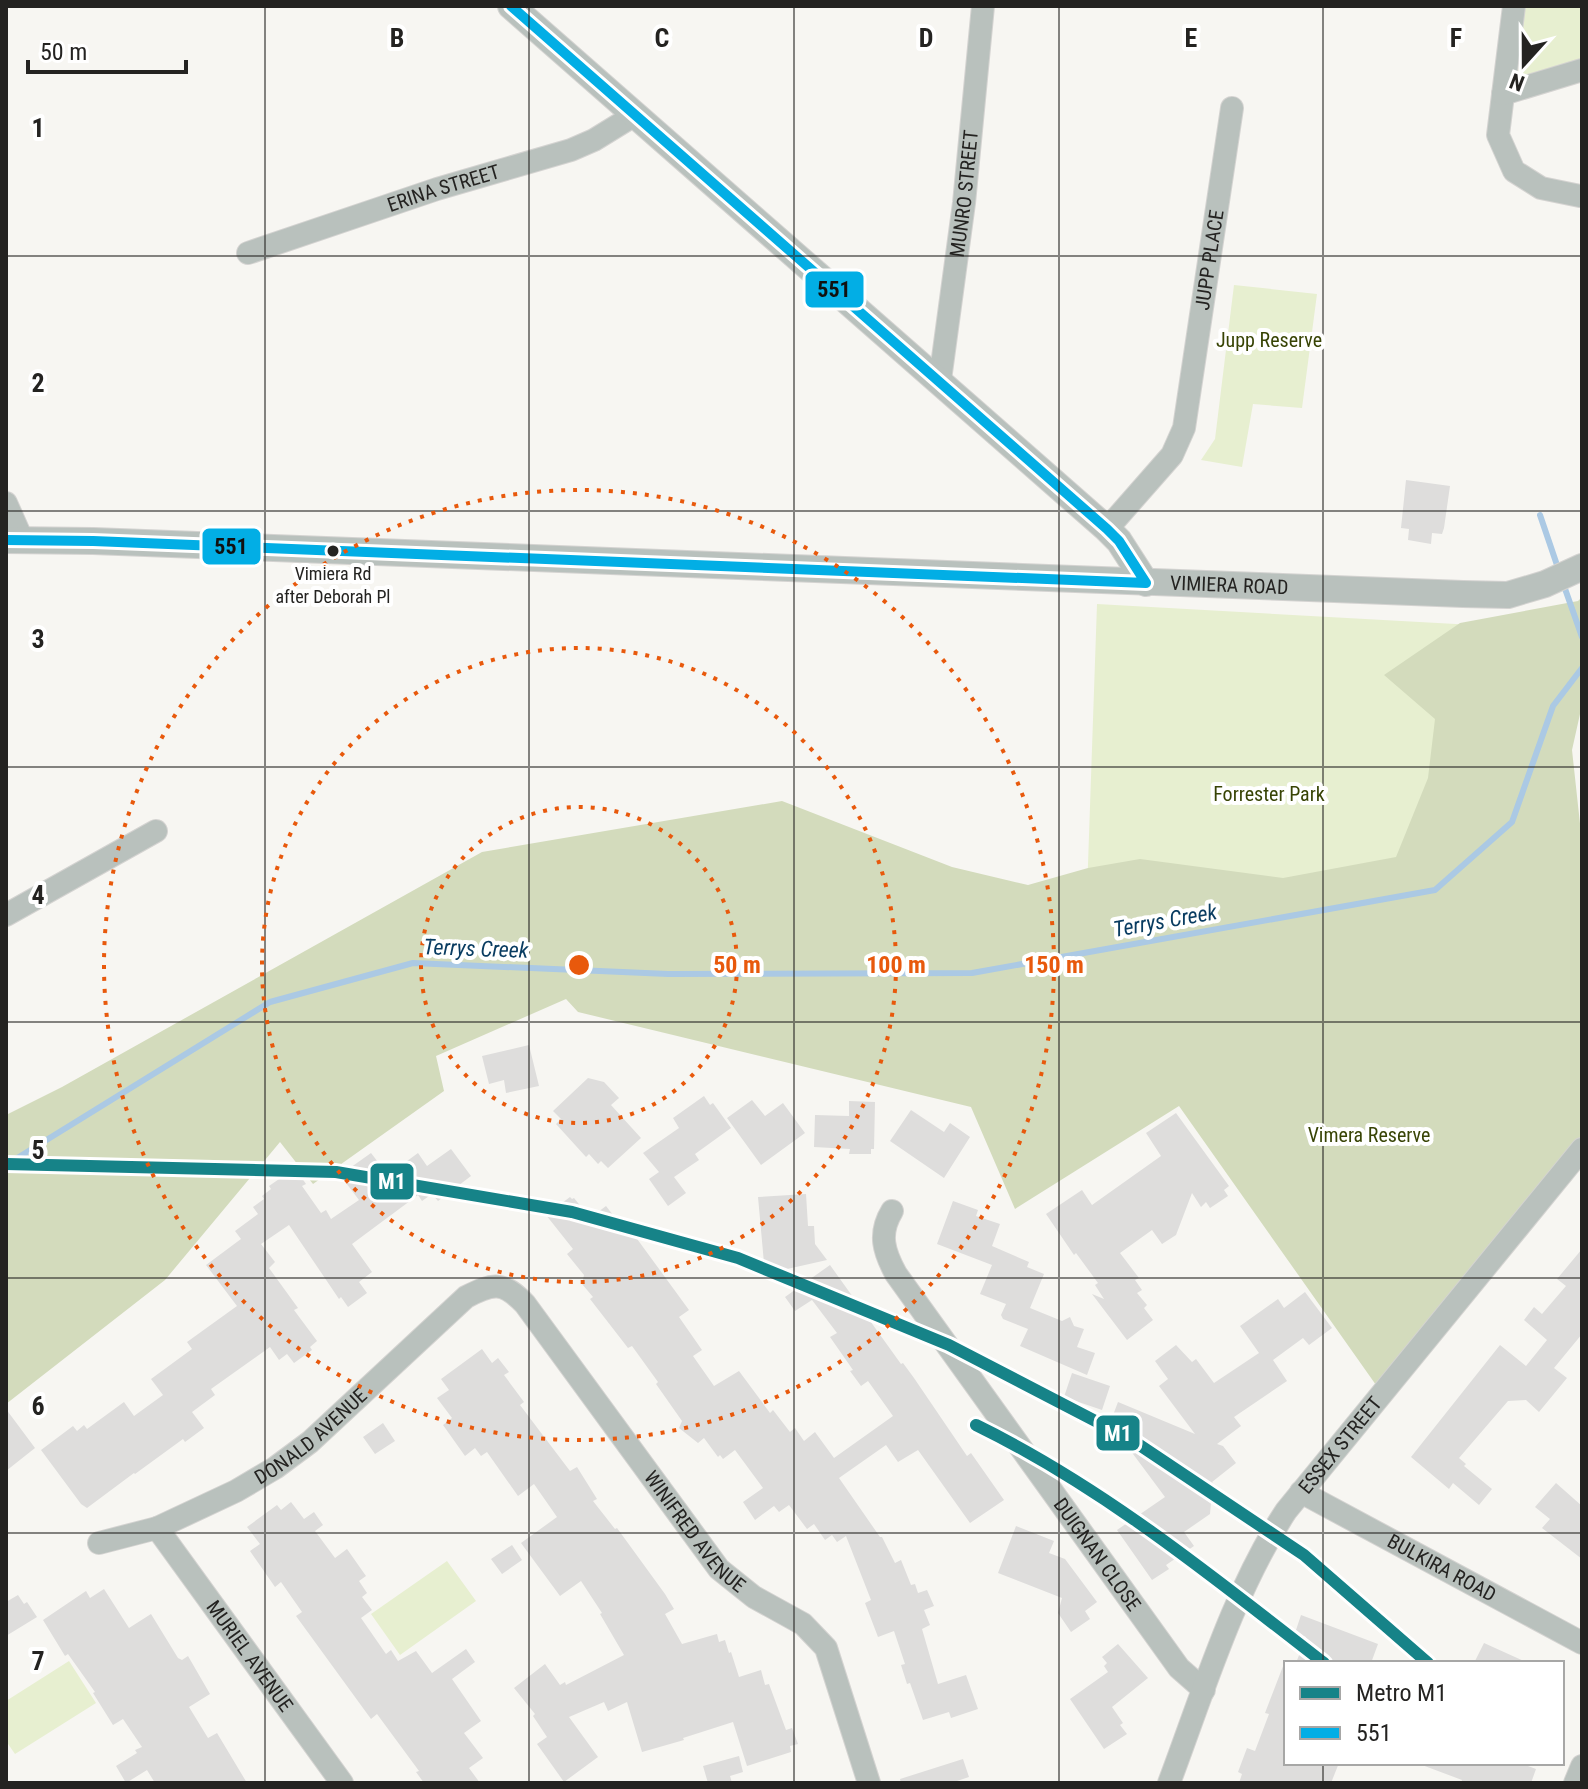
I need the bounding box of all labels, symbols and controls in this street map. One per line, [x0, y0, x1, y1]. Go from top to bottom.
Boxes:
text: B [390, 23, 404, 53]
text: C [655, 23, 670, 53]
text: D [919, 23, 933, 53]
text: E [1185, 23, 1198, 53]
text: F [1450, 23, 1462, 53]
scale bar [28, 24, 186, 74]
north arrow [1484, 24, 1564, 104]
text: 50 m [40, 38, 87, 66]
text: N [1506, 68, 1528, 96]
text: 1 [31, 113, 45, 143]
street label: MUNRO STREET [945, 129, 983, 259]
street label: ERINA STREET [384, 159, 502, 217]
street label: JUPP PLACE [1190, 208, 1229, 312]
line badge: 551 [804, 270, 865, 309]
text: 551 [817, 277, 851, 302]
park label: Jupp Reserve [1216, 328, 1322, 352]
text: 2 [31, 368, 45, 398]
line badge: 551 [201, 527, 262, 566]
text: 551 [214, 534, 248, 559]
marker: Vimiera Rd after Deborah Pl [325, 543, 341, 559]
place label: Vimiera Rd after Deborah Pl [275, 563, 391, 607]
street label: VIMIERA ROAD [1169, 571, 1289, 599]
text: 3 [31, 624, 45, 654]
park label: Forrester Park [1213, 782, 1325, 806]
text: 4 [31, 880, 45, 910]
water label: Terrys Creek [1111, 899, 1219, 942]
water label: Terrys Creek [423, 934, 529, 963]
centre of rings [565, 951, 593, 979]
text: 50 m [713, 951, 761, 979]
text: 100 m [866, 951, 926, 979]
text: 150 m [1024, 951, 1084, 979]
park label: Vimera Reserve [1308, 1123, 1430, 1147]
text: 5 [31, 1135, 45, 1165]
line badge: M1 [369, 1162, 415, 1201]
text: M1 [378, 1169, 406, 1194]
street label: DONALD AVENUE [250, 1383, 372, 1489]
text: 6 [31, 1391, 45, 1421]
street label: ESSEX STREET [1293, 1392, 1387, 1498]
line badge: M1 [1095, 1414, 1141, 1452]
text: M1 [1104, 1421, 1132, 1446]
street label: WINIFRED AVENUE [639, 1466, 750, 1597]
street label: DUIGNAN CLOSE [1049, 1493, 1146, 1615]
street label: BULKIRA ROAD [1384, 1529, 1500, 1607]
street label: MURIEL AVENUE [201, 1596, 298, 1716]
text: 7 [31, 1646, 45, 1676]
legend [1284, 1661, 1564, 1765]
text: Metro M1 [1356, 1679, 1447, 1707]
text: 551 [1356, 1719, 1392, 1747]

